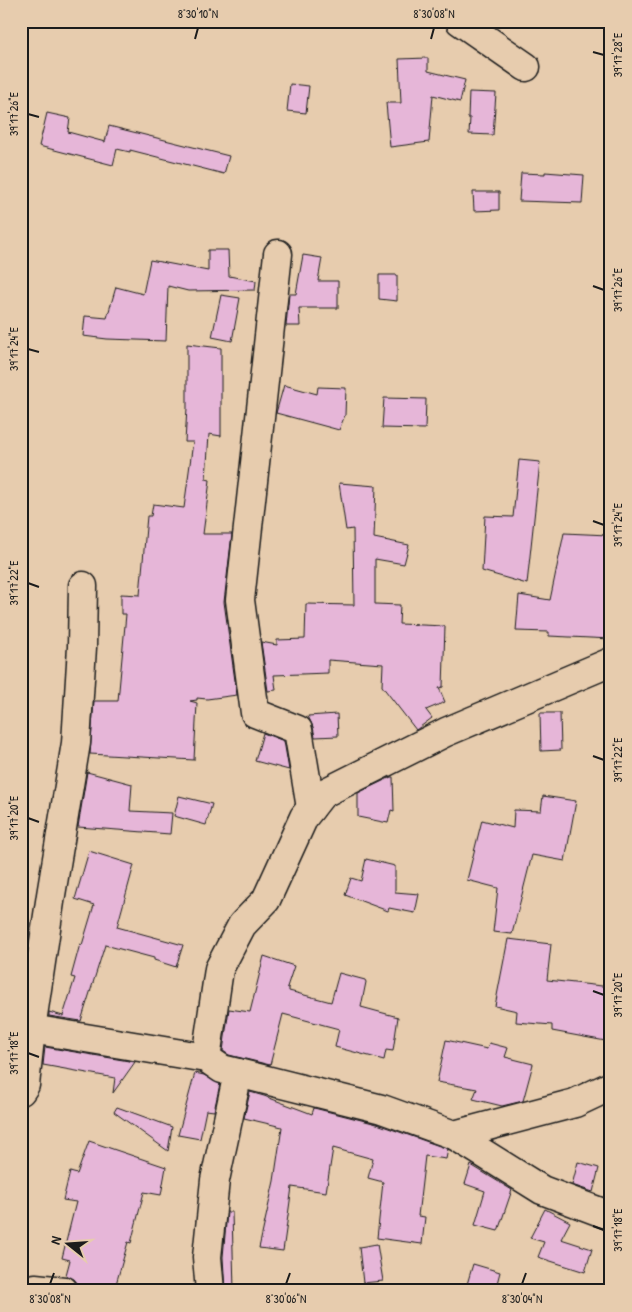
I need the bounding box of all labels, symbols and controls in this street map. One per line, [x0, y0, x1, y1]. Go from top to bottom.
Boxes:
text: 8°30'10"N [178, 5, 218, 22]
text: 8°30'08"N [413, 5, 455, 22]
text: 39°17'28"E [609, 32, 626, 77]
text: 39°17'26"E [5, 91, 22, 136]
text: 39°17'26"E [609, 267, 626, 312]
text: 39°17'24"E [5, 326, 22, 371]
text: 39°17'24"E [609, 502, 626, 547]
text: 39°17'22"E [5, 560, 22, 606]
text: 39°17'22"E [609, 737, 626, 783]
text: 39°17'20"E [5, 795, 22, 840]
text: 39°17'20"E [609, 972, 626, 1017]
text: 39°17'18"E [5, 1031, 22, 1075]
text: 39°17'18"E [609, 1208, 626, 1252]
north arrow [42, 1220, 92, 1270]
text: N [45, 1233, 65, 1246]
text: 8°30'08"N [29, 1290, 71, 1307]
text: 8°30'06"N [266, 1290, 306, 1307]
text: 8°30'04"N [502, 1290, 542, 1307]

